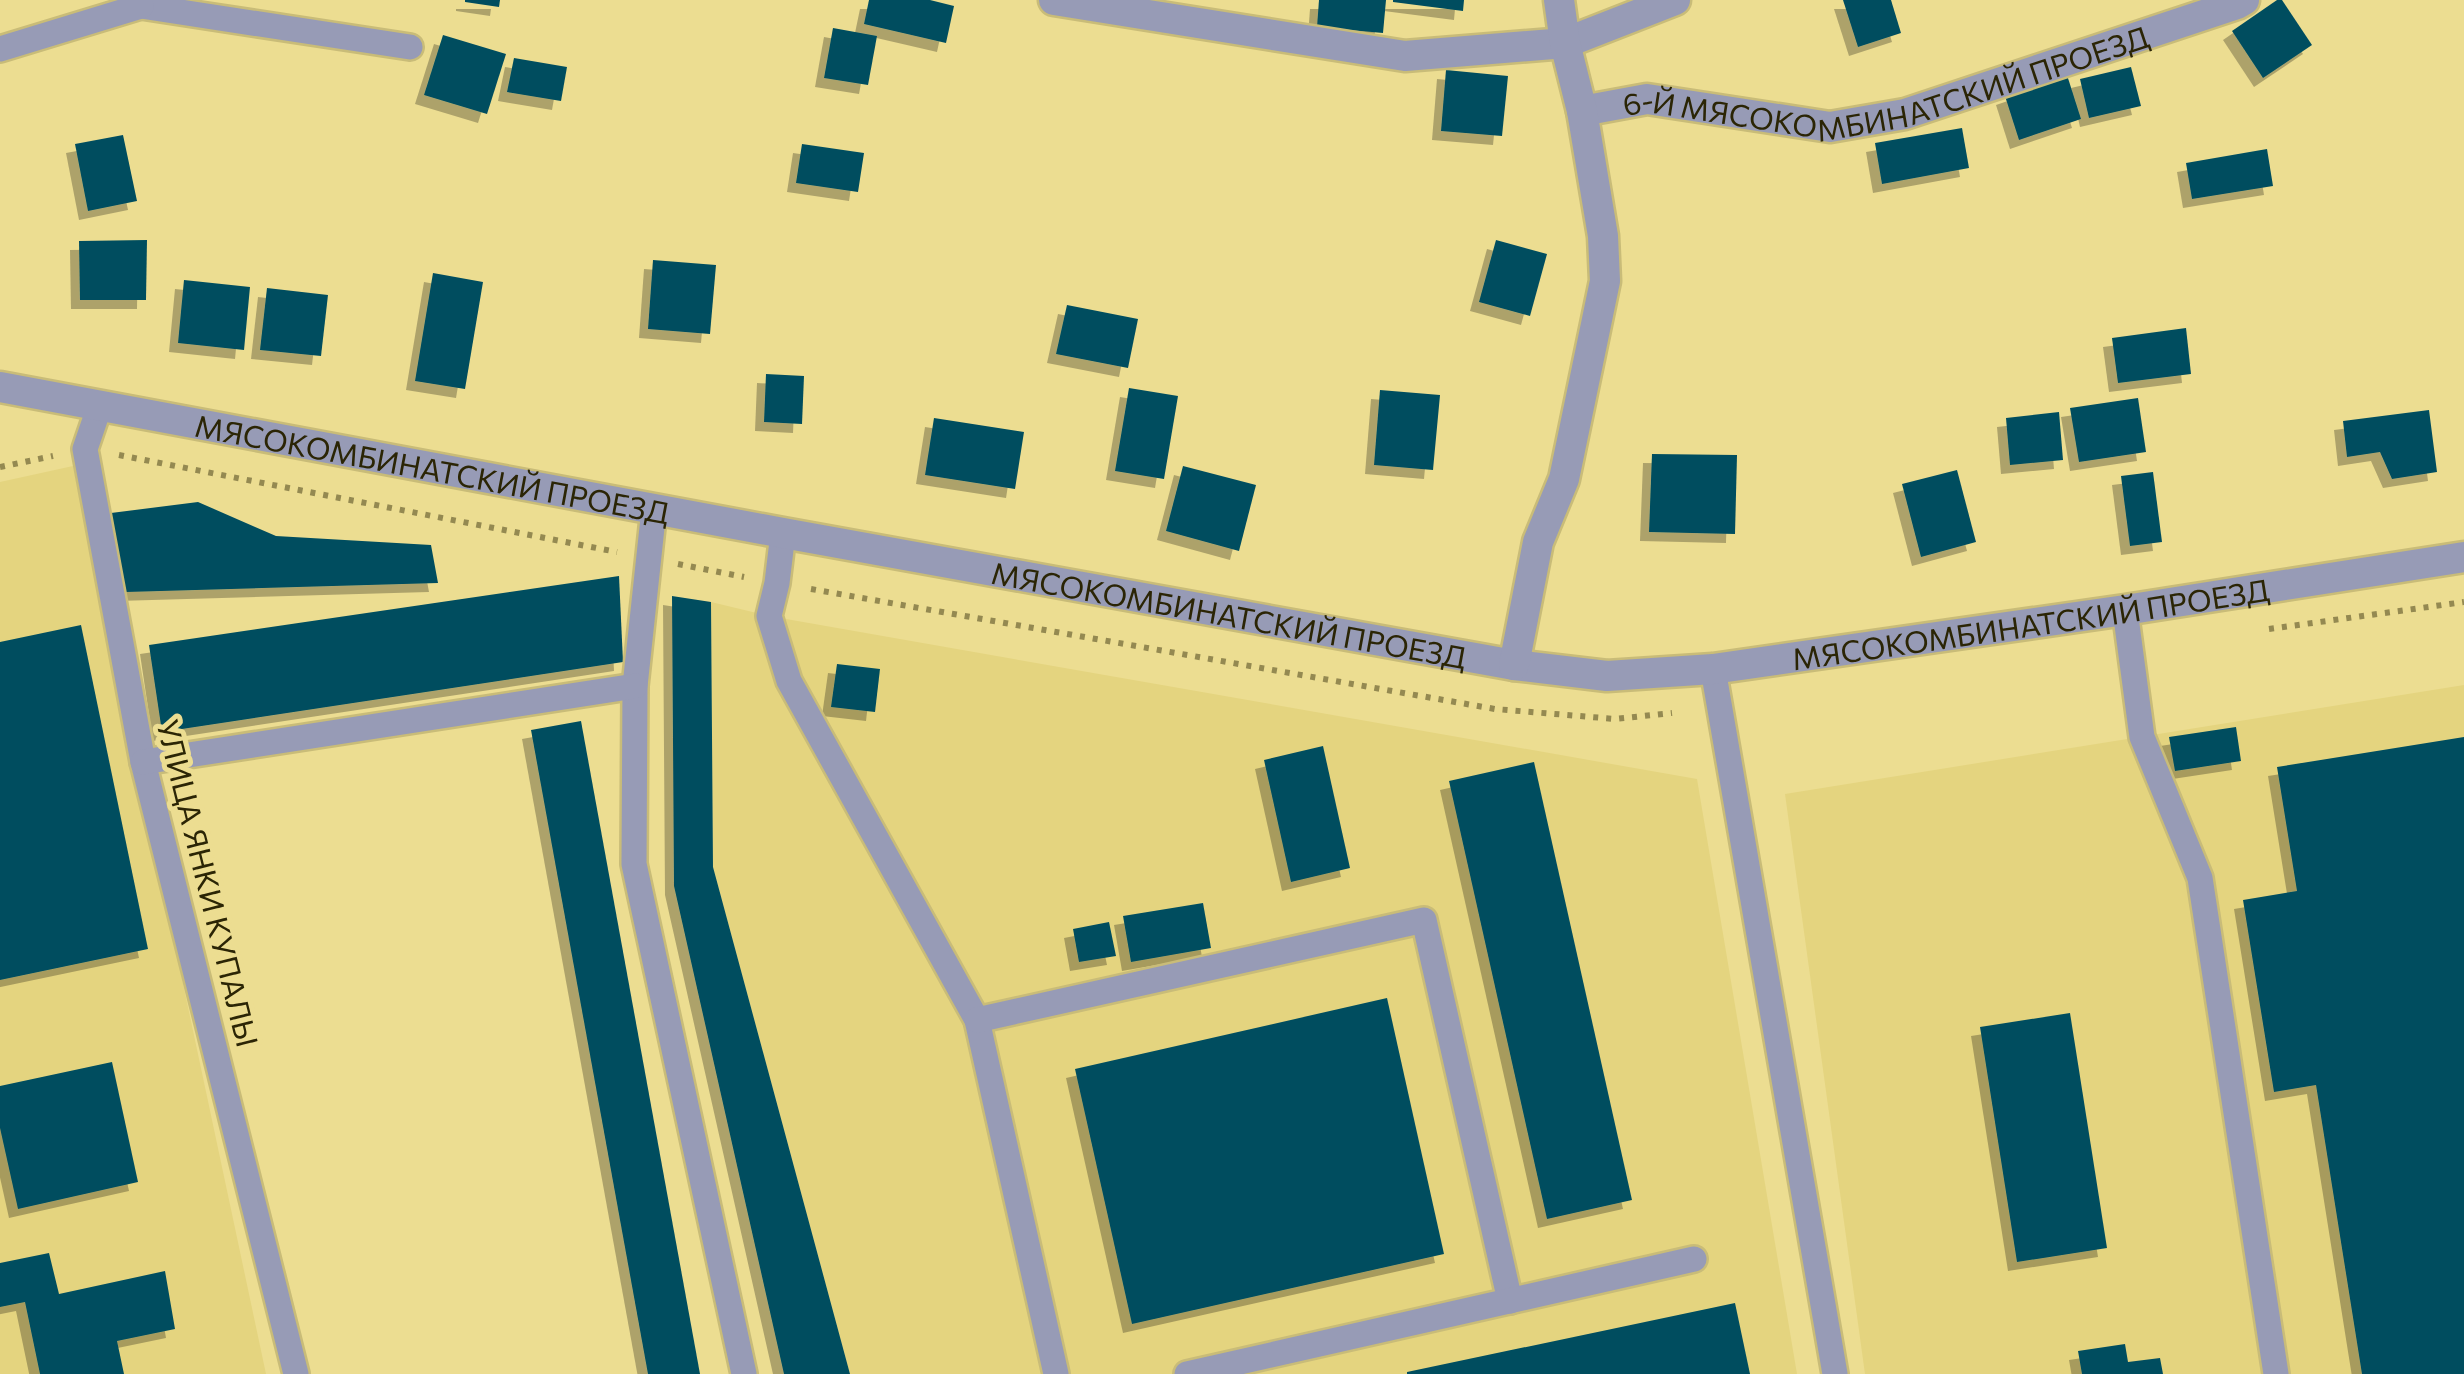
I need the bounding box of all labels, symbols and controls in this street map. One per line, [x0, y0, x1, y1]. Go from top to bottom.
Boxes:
street label: 6-Й МЯСОКОМБИНАТСКИЙ ПРОЕЗД [1619, 16, 2153, 148]
street label: МЯСОКОМБИНАТСКИЙ ПРОЕЗД [192, 405, 673, 530]
street label: МЯСОКОМБИНАТСКИЙ ПРОЕЗД [989, 553, 1470, 675]
street label: МЯСОКОМБИНАТСКИЙ ПРОЕЗД [1789, 569, 2272, 676]
street label: УЛИЦА ЯНКИ КУПАЛЫ [150, 716, 268, 1050]

